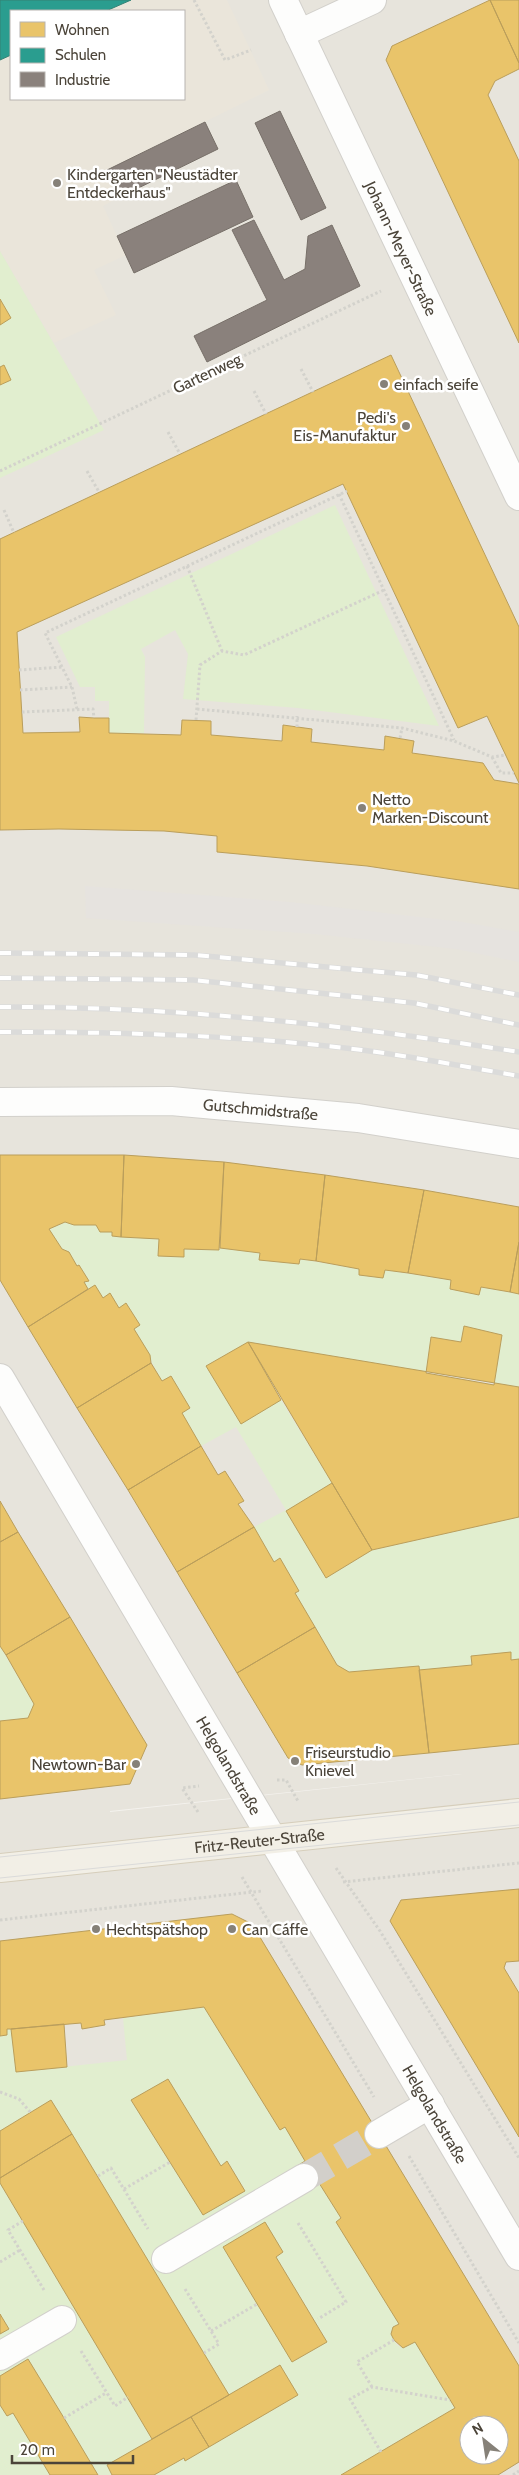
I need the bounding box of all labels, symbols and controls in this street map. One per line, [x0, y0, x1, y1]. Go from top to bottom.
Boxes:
legend [10, 10, 185, 100]
text: Wohnen [55, 21, 109, 39]
text: Schulen [55, 46, 106, 64]
text: Industrie [55, 71, 110, 89]
place label: Kindergarten "Neustädter Entdeckerhaus" [67, 165, 238, 202]
marker: Kindergarten "Neustädter Entdeckerhaus" [51, 177, 63, 189]
street label: Johann-Meyer-Straße [360, 177, 441, 319]
street label: Gartenweg [170, 349, 245, 398]
place label: einfach seife [394, 375, 478, 394]
marker: einfach seife [378, 378, 390, 390]
place label: Pedi's Eis-Manufaktur [293, 408, 397, 445]
marker: Pedi's Eis-Manufaktur [400, 420, 412, 432]
place label: Netto Marken-Discount [372, 790, 489, 827]
marker: Netto Marken-Discount [356, 802, 368, 814]
street label: Gutschmidstraße [202, 1095, 319, 1124]
street label: Helgolandstraße [192, 1713, 265, 1818]
place label: Friseurstudio Knievel [305, 1743, 391, 1780]
place label: Newtown-Bar [32, 1755, 127, 1774]
marker: Friseurstudio Knievel [289, 1755, 301, 1767]
marker: Newtown-Bar [130, 1758, 142, 1770]
street label: Fritz-Reuter-Straße [194, 1825, 326, 1857]
place label: Hechtspätshop [106, 1920, 208, 1939]
place label: Can Cáffe [242, 1920, 308, 1939]
marker: Hechtspätshop [90, 1923, 102, 1935]
marker: Can Cáffe [226, 1923, 238, 1935]
street label: Helgolandstraße [398, 2062, 471, 2167]
north arrow [459, 2415, 509, 2465]
text: N [469, 2418, 486, 2439]
scale bar [12, 2432, 134, 2464]
text: 20 m [20, 2441, 55, 2459]

